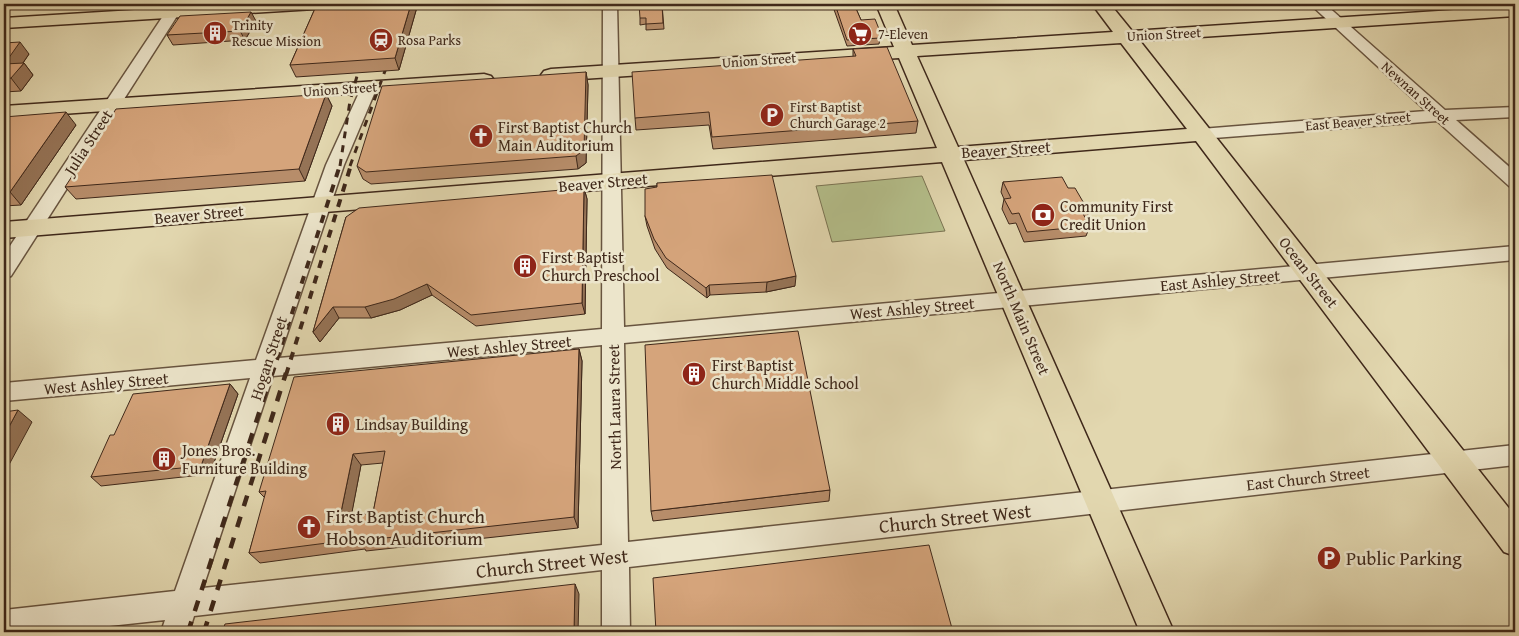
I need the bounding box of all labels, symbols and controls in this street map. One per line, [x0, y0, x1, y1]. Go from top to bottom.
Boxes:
place label: Trinity Rescue Mission [232, 15, 321, 51]
building icon: Trinity Rescue Mission [202, 20, 228, 46]
supermarket icon: 7-Eleven [847, 21, 873, 47]
street label: Union Street [1126, 22, 1202, 46]
place label: 7-Eleven [878, 24, 928, 44]
station icon: Rosa Parks [368, 27, 394, 53]
place label: Rosa Parks [398, 30, 461, 50]
street label: Union Street [721, 47, 797, 73]
street label: Newnan Street [1377, 57, 1455, 129]
street label: Union Street [302, 76, 378, 102]
place label: First Baptist Church Garage 2 [790, 97, 886, 133]
parking icon: First Baptist Church Garage 2 [759, 102, 785, 128]
street label: Julia Street [57, 104, 118, 181]
street label: East Beaver Street [1304, 106, 1412, 136]
place label: First Baptist Church Main Auditorium [498, 115, 632, 157]
church icon: First Baptist Church Main Auditorium [468, 123, 494, 149]
street label: Beaver Street [960, 134, 1052, 164]
street label: Beaver Street [557, 166, 649, 198]
place label: Community First Credit Union [1060, 194, 1174, 236]
street label: Beaver Street [153, 198, 245, 230]
bank icon: Community First Credit Union [1030, 202, 1056, 228]
street label: Ocean Street [1273, 231, 1345, 313]
place label: First Baptist Church Preschool [542, 245, 660, 287]
building icon: First Baptist Church Preschool [512, 253, 538, 279]
street label: North Main Street [987, 257, 1057, 379]
street label: East Ashley Street [1159, 263, 1281, 297]
street label: West Ashley Street [849, 291, 976, 325]
street label: Hogan Street [243, 312, 293, 403]
street label: West Ashley Street [446, 329, 573, 363]
street label: North Laura Street [601, 344, 627, 470]
place label: First Baptist Church Middle School [712, 353, 859, 395]
building icon: First Baptist Church Middle School [681, 361, 707, 387]
street label: West Ashley Street [43, 366, 170, 400]
building icon: Lindsay Building [325, 411, 351, 437]
place label: Lindsay Building [356, 412, 468, 436]
place label: Jones Bros. Furniture Building [180, 438, 307, 480]
building icon: Jones Bros. Furniture Building [151, 446, 177, 472]
street label: East Church Street [1245, 460, 1371, 496]
street label: Church Street West [878, 496, 1033, 540]
place label: First Baptist Church Hobson Auditorium [326, 502, 485, 552]
church icon: First Baptist Church Hobson Auditorium [296, 514, 322, 540]
street label: Church Street West [475, 541, 630, 585]
place label: Public Parking [1346, 544, 1462, 572]
parking icon: Public Parking [1316, 545, 1342, 571]

